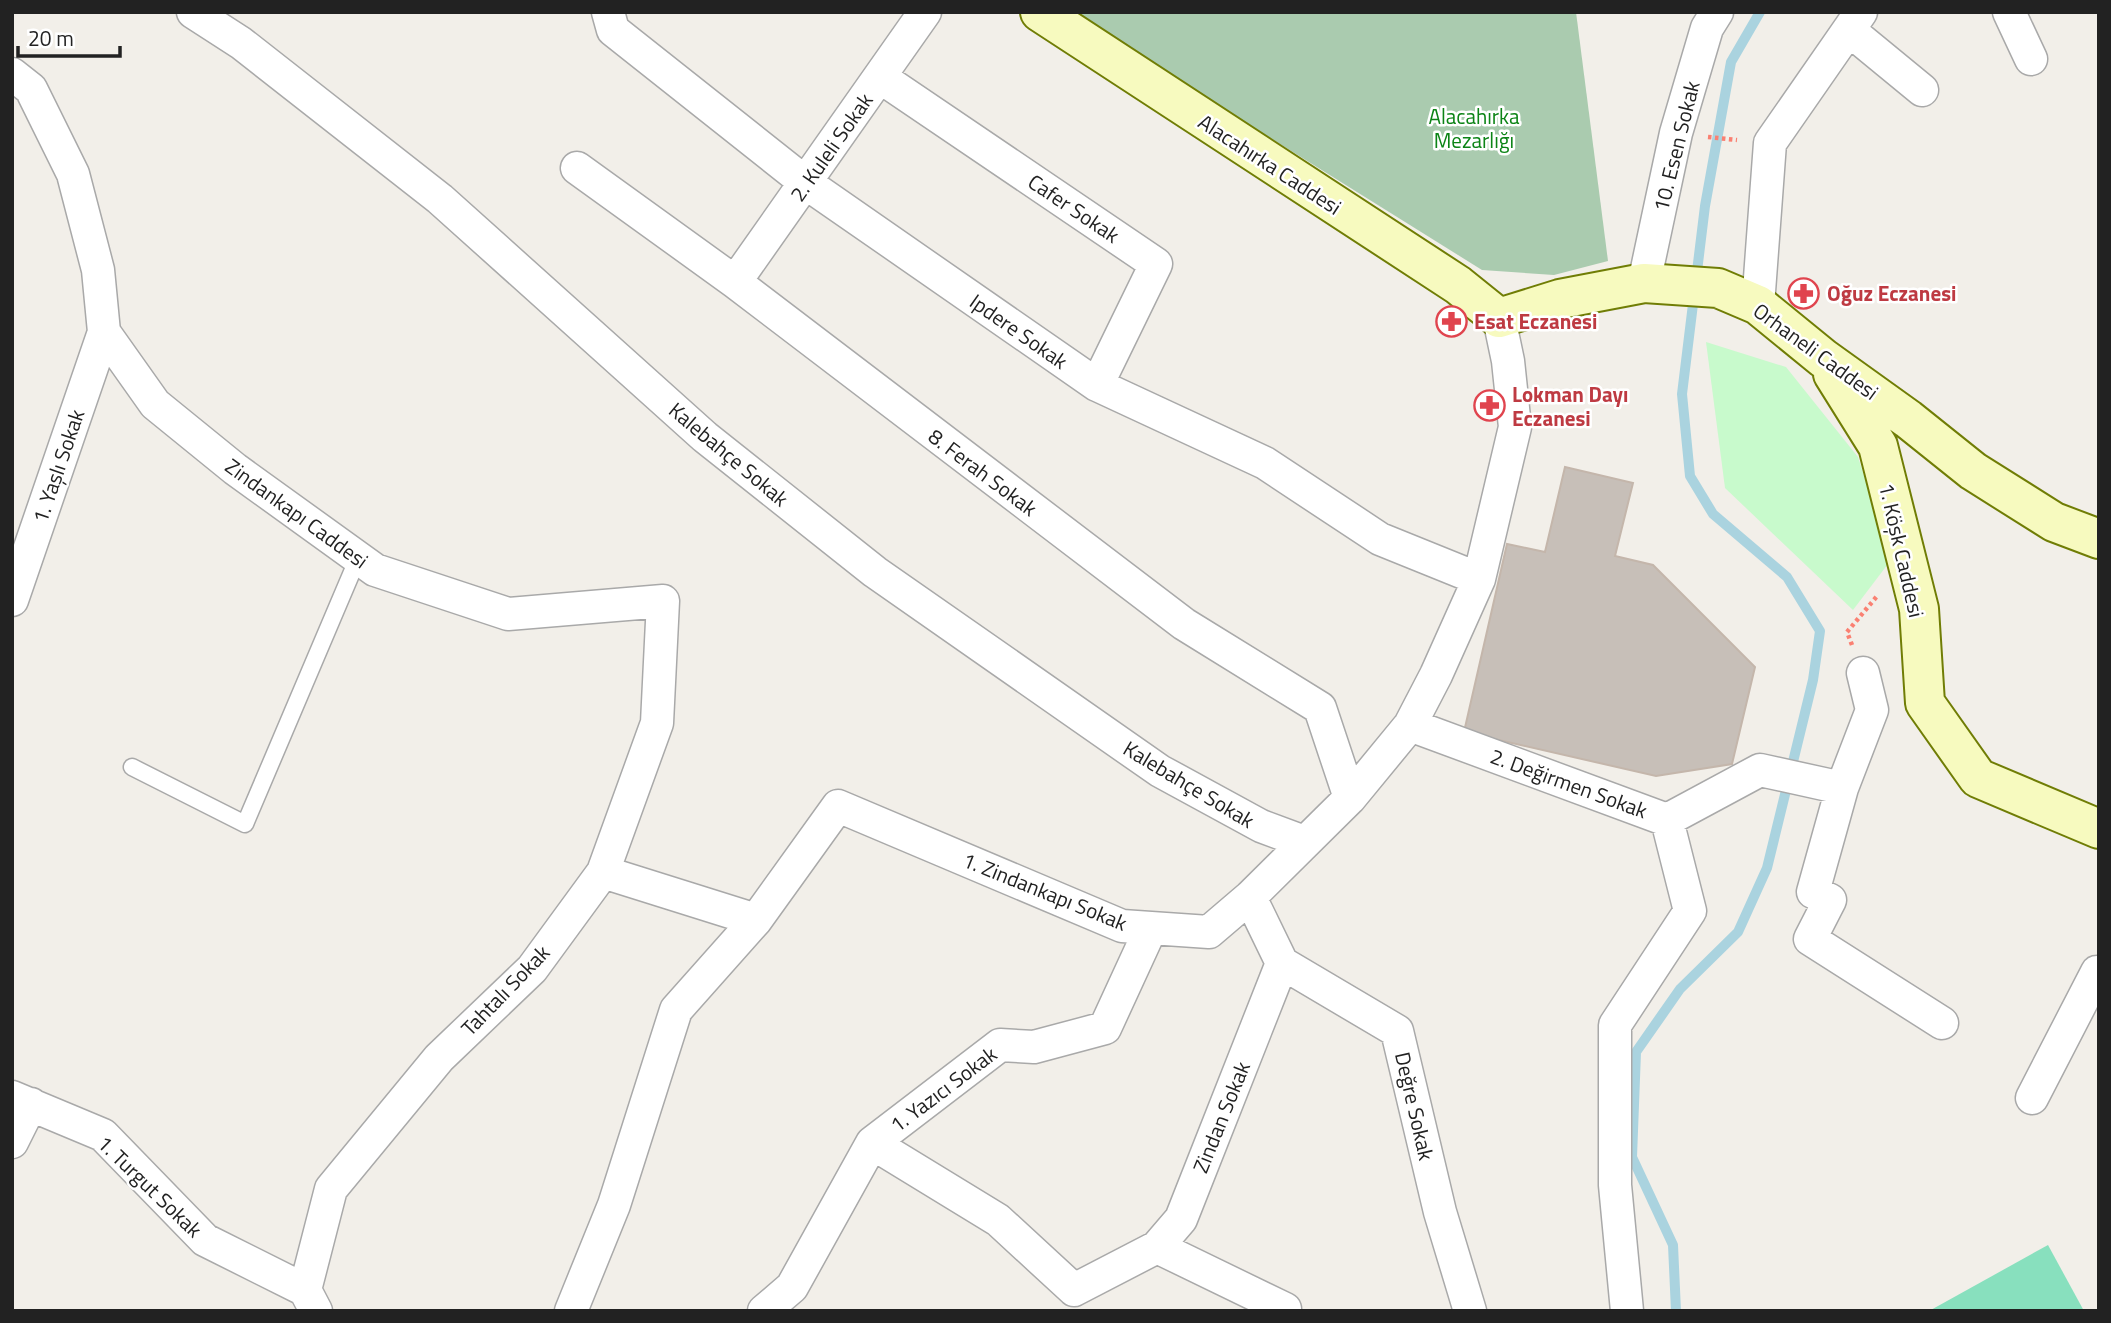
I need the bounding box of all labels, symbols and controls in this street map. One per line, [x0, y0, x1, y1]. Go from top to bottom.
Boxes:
scale bar [18, 14, 119, 58]
text: 20 m [28, 22, 74, 54]
street label: 10. Esen Sokak [1644, 77, 1708, 215]
street label: 2. Kuleli Sokak [782, 86, 880, 208]
park label: Alacahırka Mezarlığı [1428, 100, 1520, 156]
street label: Alacahırka Caddesi [1192, 106, 1348, 222]
street label: Cafer Sokak [1022, 166, 1126, 250]
pharmacy icon: Oğuz Eczanesi [1787, 276, 1821, 310]
place label: Oğuz Eczanesi [1827, 277, 1956, 309]
street label: Ipdere Sokak [963, 285, 1075, 377]
street label: Orhaneli Caddesi [1747, 295, 1885, 407]
pharmacy icon: Esat Eczanesi [1434, 304, 1468, 338]
place label: Esat Eczanesi [1474, 305, 1597, 337]
place label: Lokman Dayı Eczanesi [1512, 378, 1628, 434]
pharmacy icon: Lokman Dayı Eczanesi [1472, 389, 1506, 423]
street label: Kalebahçe Sokak [662, 394, 796, 514]
street label: 1. Yaşlı Sokak [24, 405, 92, 527]
street label: 8. Ferah Sokak [922, 420, 1044, 524]
street label: Zindankapı Caddesi [219, 450, 375, 576]
street label: 1. Köşk Caddesi [1871, 480, 1933, 620]
street label: Kalebahçe Sokak [1117, 732, 1261, 836]
street label: 2. Değirmen Sokak [1486, 740, 1652, 826]
street label: 1. Zindankapı Sokak [958, 843, 1132, 939]
street label: Tahtalı Sokak [453, 937, 557, 1043]
street label: 1. Yazıcı Sokak [883, 1038, 1003, 1140]
street label: Değre Sokak [1387, 1049, 1443, 1163]
street label: Zindan Sokak [1184, 1056, 1258, 1178]
street label: 1. Turgut Sokak [90, 1127, 210, 1245]

